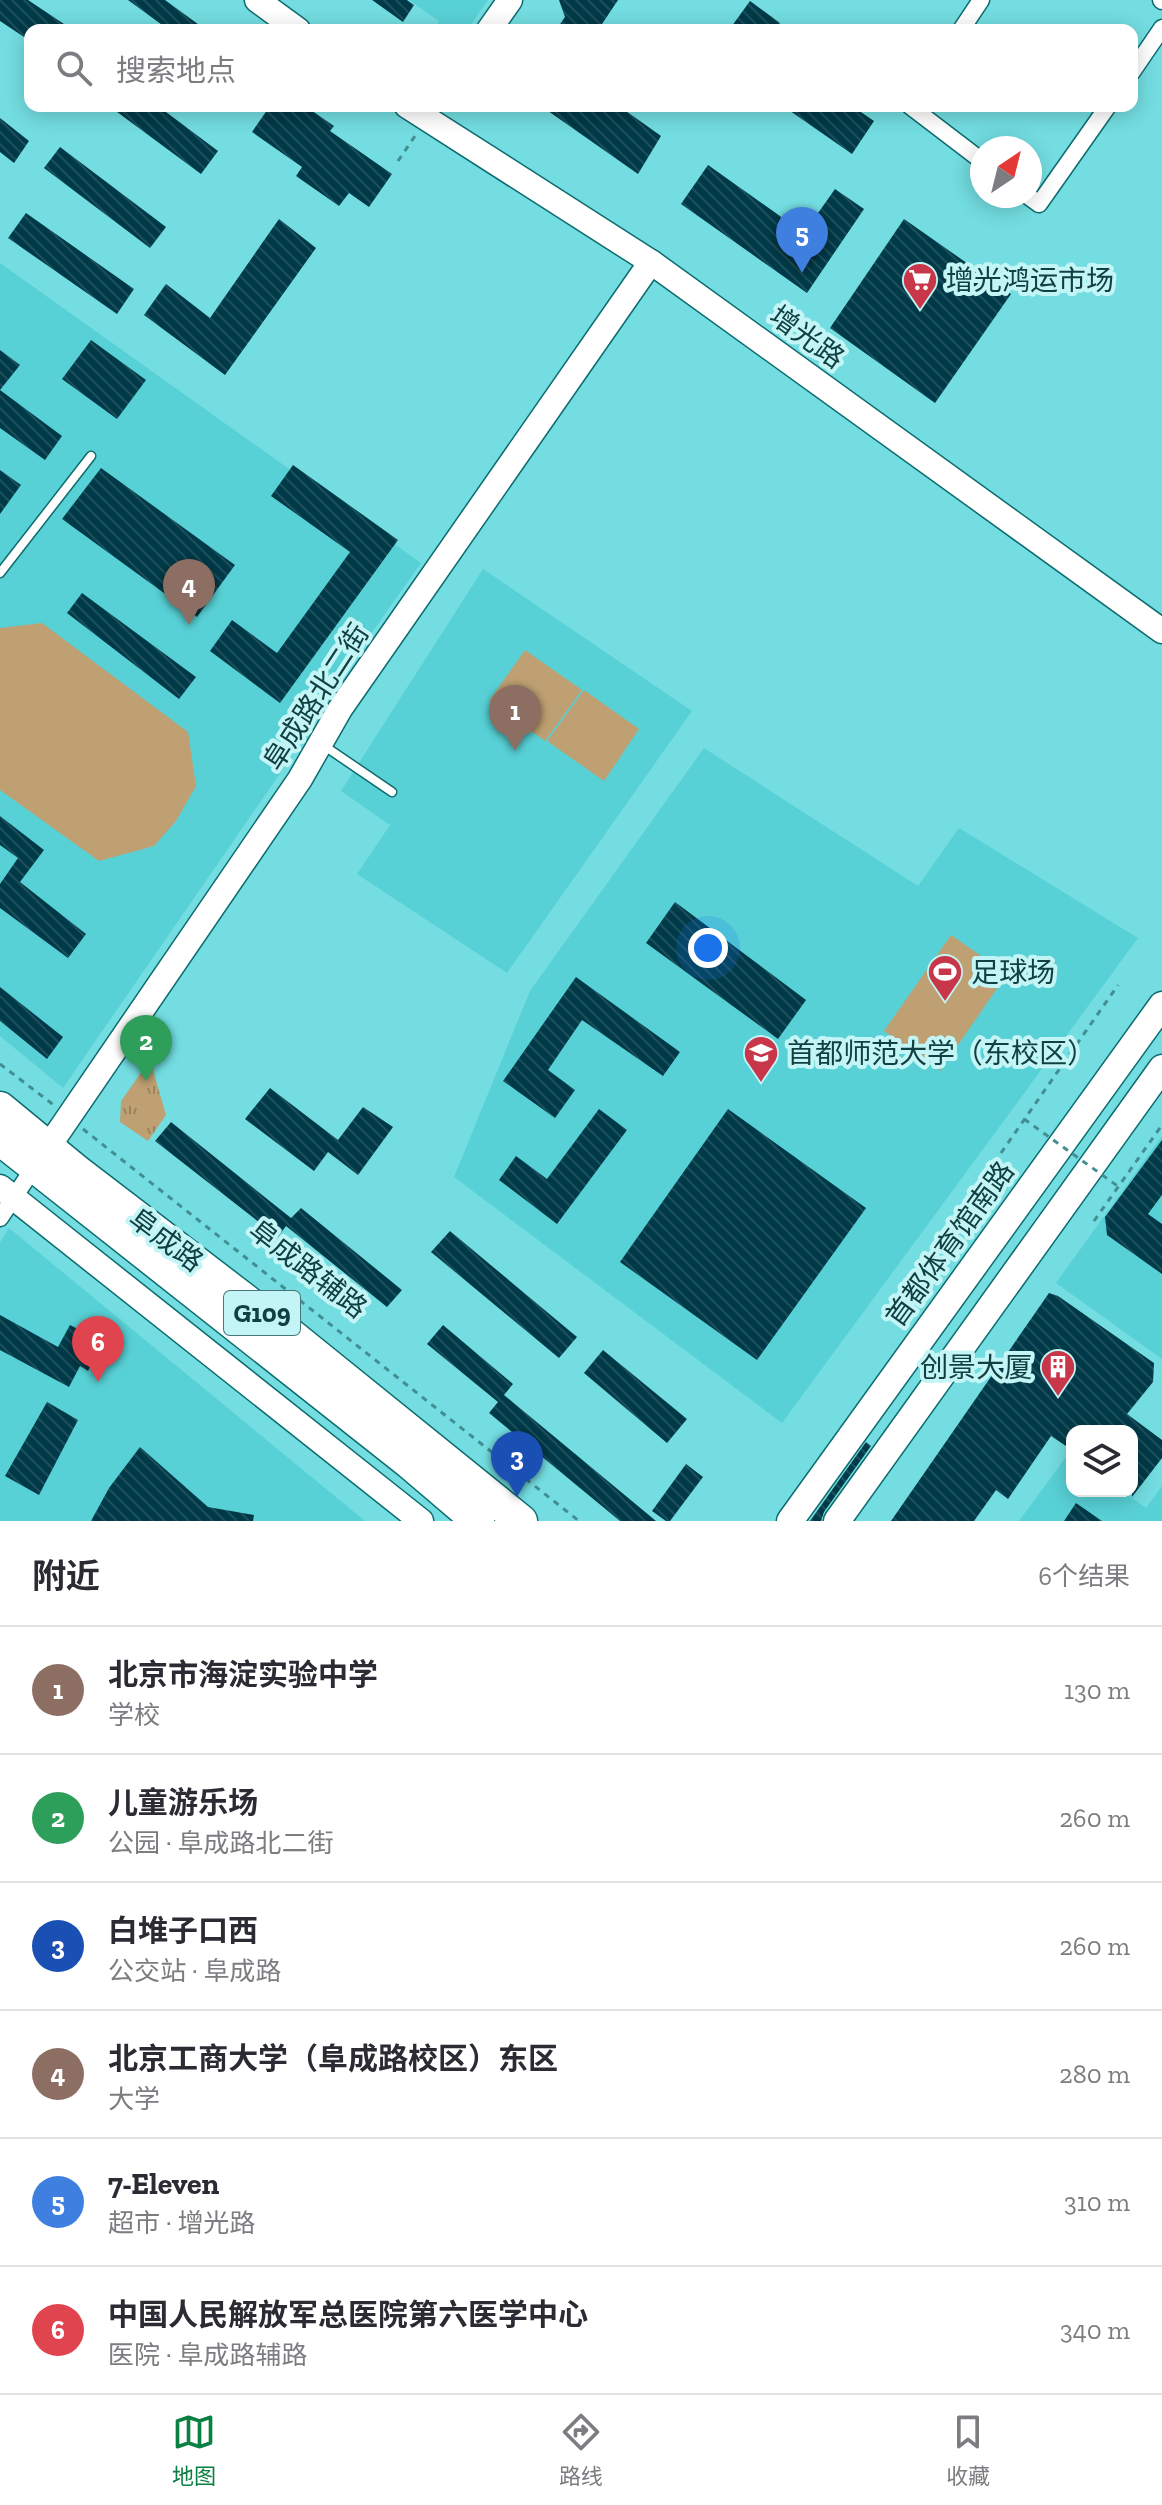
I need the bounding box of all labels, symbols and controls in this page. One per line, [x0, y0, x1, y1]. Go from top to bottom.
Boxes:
search box [24, 24, 1138, 112]
icon: search [52, 46, 96, 90]
text: 搜索地点 [116, 53, 236, 89]
north arrow [970, 136, 1042, 208]
pin: 5 [776, 207, 828, 273]
supermarket icon: 增光鸿运市场 [901, 261, 939, 311]
place label: 增光鸿运市场 [946, 264, 1114, 297]
street label: 增光路 [763, 299, 851, 375]
pin: 4 [163, 559, 215, 625]
street label: 阜成路北二街 [256, 618, 376, 776]
pin: 1 [489, 685, 541, 751]
your location [688, 928, 728, 968]
sports icon: 足球场 [926, 953, 964, 1003]
place label: 足球场 [971, 956, 1055, 989]
pin: 2 [120, 1015, 172, 1081]
school or university icon: 首都师范大学（东校区） [742, 1034, 780, 1084]
place label: 首都师范大学（东校区） [787, 1037, 1095, 1070]
street label: 首都体育馆南路 [879, 1155, 1021, 1333]
street label: 阜成路 [123, 1202, 209, 1278]
street label: 阜成路辅路 [243, 1213, 373, 1325]
road number: G109 [224, 1291, 300, 1335]
pin: 6 [72, 1316, 124, 1382]
building icon: 创景大厦 [1039, 1348, 1077, 1398]
place label: 创景大厦 [920, 1351, 1032, 1384]
map controls [1066, 1425, 1138, 1497]
button: layers [1066, 1425, 1138, 1497]
pin: 3 [491, 1431, 543, 1497]
text: 附近 [32, 1556, 100, 1597]
text: 6个结果 [1038, 1560, 1130, 1592]
text: 北京市海淀实验中学 [108, 1657, 378, 1693]
text: 1 [53, 1674, 63, 1706]
text: 130 m [1064, 1674, 1130, 1706]
text: 学校 [108, 1699, 160, 1731]
text: 儿童游乐场 [108, 1785, 258, 1821]
text: 2 [51, 1802, 65, 1834]
text: 260 m [1059, 1802, 1130, 1834]
text: 公园 · 阜成路北二街 [108, 1827, 334, 1859]
text: 白堆子口西 [108, 1913, 258, 1949]
text: 3 [51, 1930, 65, 1962]
text: 260 m [1059, 1930, 1130, 1962]
text: 公交站 · 阜成路 [108, 1955, 282, 1987]
text: 北京工商大学（阜成路校区）东区 [108, 2041, 558, 2077]
text: 4 [51, 2058, 65, 2090]
text: 280 m [1059, 2058, 1130, 2090]
text: 大学 [108, 2083, 160, 2115]
text: 7-Eleven [108, 2166, 219, 2202]
text: 5 [51, 2186, 65, 2218]
text: 310 m [1064, 2186, 1130, 2218]
text: 超市 · 增光路 [108, 2207, 256, 2239]
text: 中国人民解放军总医院第六医学中心 [108, 2297, 588, 2333]
text: 6 [51, 2314, 65, 2346]
text: 340 m [1060, 2314, 1130, 2346]
text: 医院 · 阜成路辅路 [108, 2339, 308, 2371]
tab: 地图 [172, 2410, 216, 2490]
tab: 路线 [559, 2410, 603, 2490]
tab: 收藏 [946, 2410, 990, 2490]

